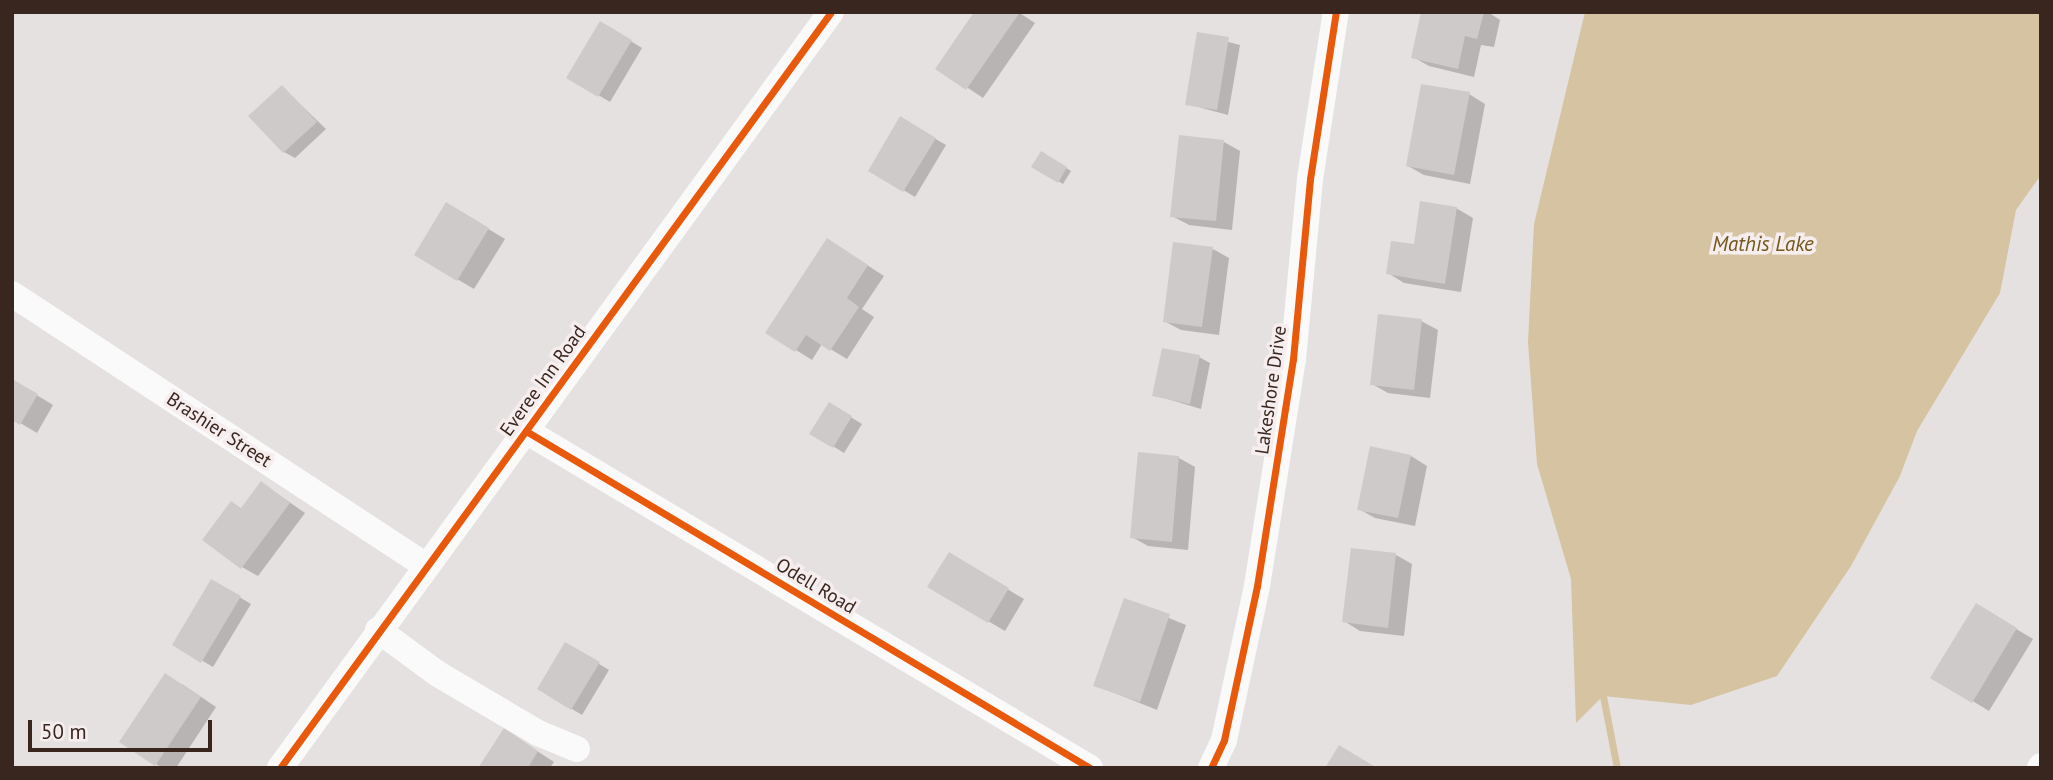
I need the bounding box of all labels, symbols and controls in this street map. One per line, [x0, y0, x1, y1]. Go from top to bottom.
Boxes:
water label: Mathis Lake [1712, 231, 1814, 257]
street label: Everee Inn Road [495, 321, 591, 441]
street label: Lakeshore Drive [1251, 324, 1291, 456]
street label: Brashier Street [162, 388, 276, 472]
street label: Odell Road [772, 553, 860, 619]
scale bar [32, 706, 215, 750]
text: 50 m [41, 718, 87, 745]

